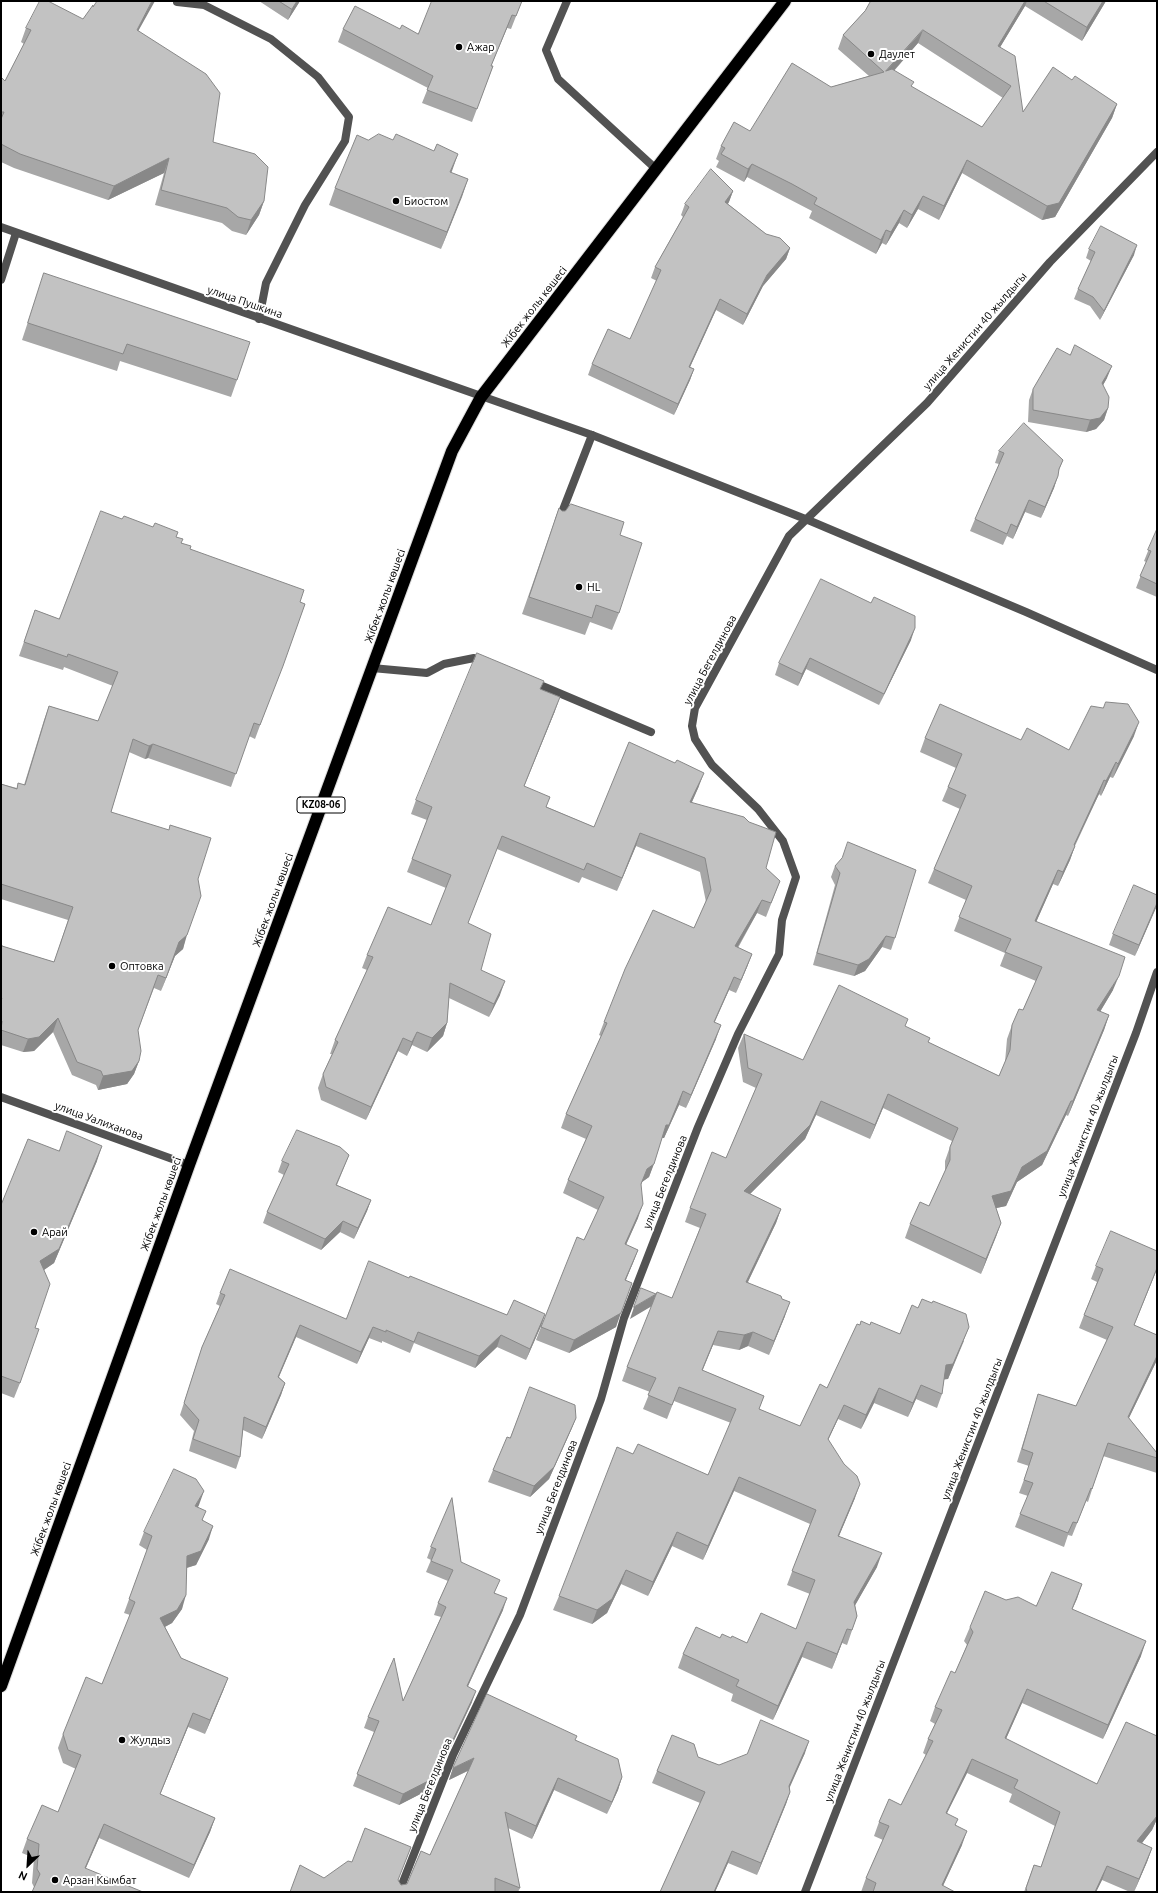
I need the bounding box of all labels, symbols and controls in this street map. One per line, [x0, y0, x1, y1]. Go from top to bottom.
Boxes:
place label: Ажар [467, 40, 495, 54]
marker: Ажар [454, 42, 464, 52]
place label: Даулет [879, 47, 915, 61]
marker: Даулет [866, 49, 876, 59]
place label: Биостом [404, 194, 448, 208]
marker: Биостом [391, 196, 401, 206]
street label: Жібек жолы көшесі [498, 264, 570, 350]
street label: улица Женистин 40 жылдыгы [920, 269, 1030, 393]
street label: улица Пушкина [206, 283, 284, 321]
street label: Жібек жолы көшесі [362, 547, 408, 645]
place label: HL [587, 580, 600, 594]
marker: HL [574, 582, 584, 592]
street label: улица Бегелдинова [681, 613, 739, 707]
road number: KZ08-06 [297, 797, 345, 813]
street label: Жібек жолы көшесі [250, 851, 296, 949]
place label: Оптовка [120, 959, 164, 973]
marker: Оптовка [107, 961, 117, 971]
street label: улица Женистин 40 жылдыгы [1055, 1053, 1121, 1199]
street label: улица Уалиханова [53, 1099, 145, 1143]
street label: улица Бегелдинова [640, 1133, 690, 1231]
street label: Жібек жолы көшесі [138, 1155, 184, 1253]
place label: Арай [42, 1225, 68, 1239]
marker: Арай [29, 1227, 39, 1237]
street label: улица Женистин 40 жылдыгы [939, 1356, 1005, 1502]
street label: улица Бегелдинова [532, 1438, 580, 1536]
street label: Жібек жолы көшесі [28, 1460, 74, 1558]
street label: улица Женистин 40 жылдыгы [822, 1658, 888, 1804]
place label: Жулдыз [130, 1733, 171, 1747]
marker: Жулдыз [117, 1735, 127, 1745]
street label: улица Бегелдинова [405, 1736, 455, 1834]
north arrow [8, 1845, 48, 1885]
text: N [17, 1869, 29, 1883]
place label: Арзан Кымбат [63, 1873, 136, 1887]
marker: Арзан Кымбат [50, 1875, 60, 1885]

